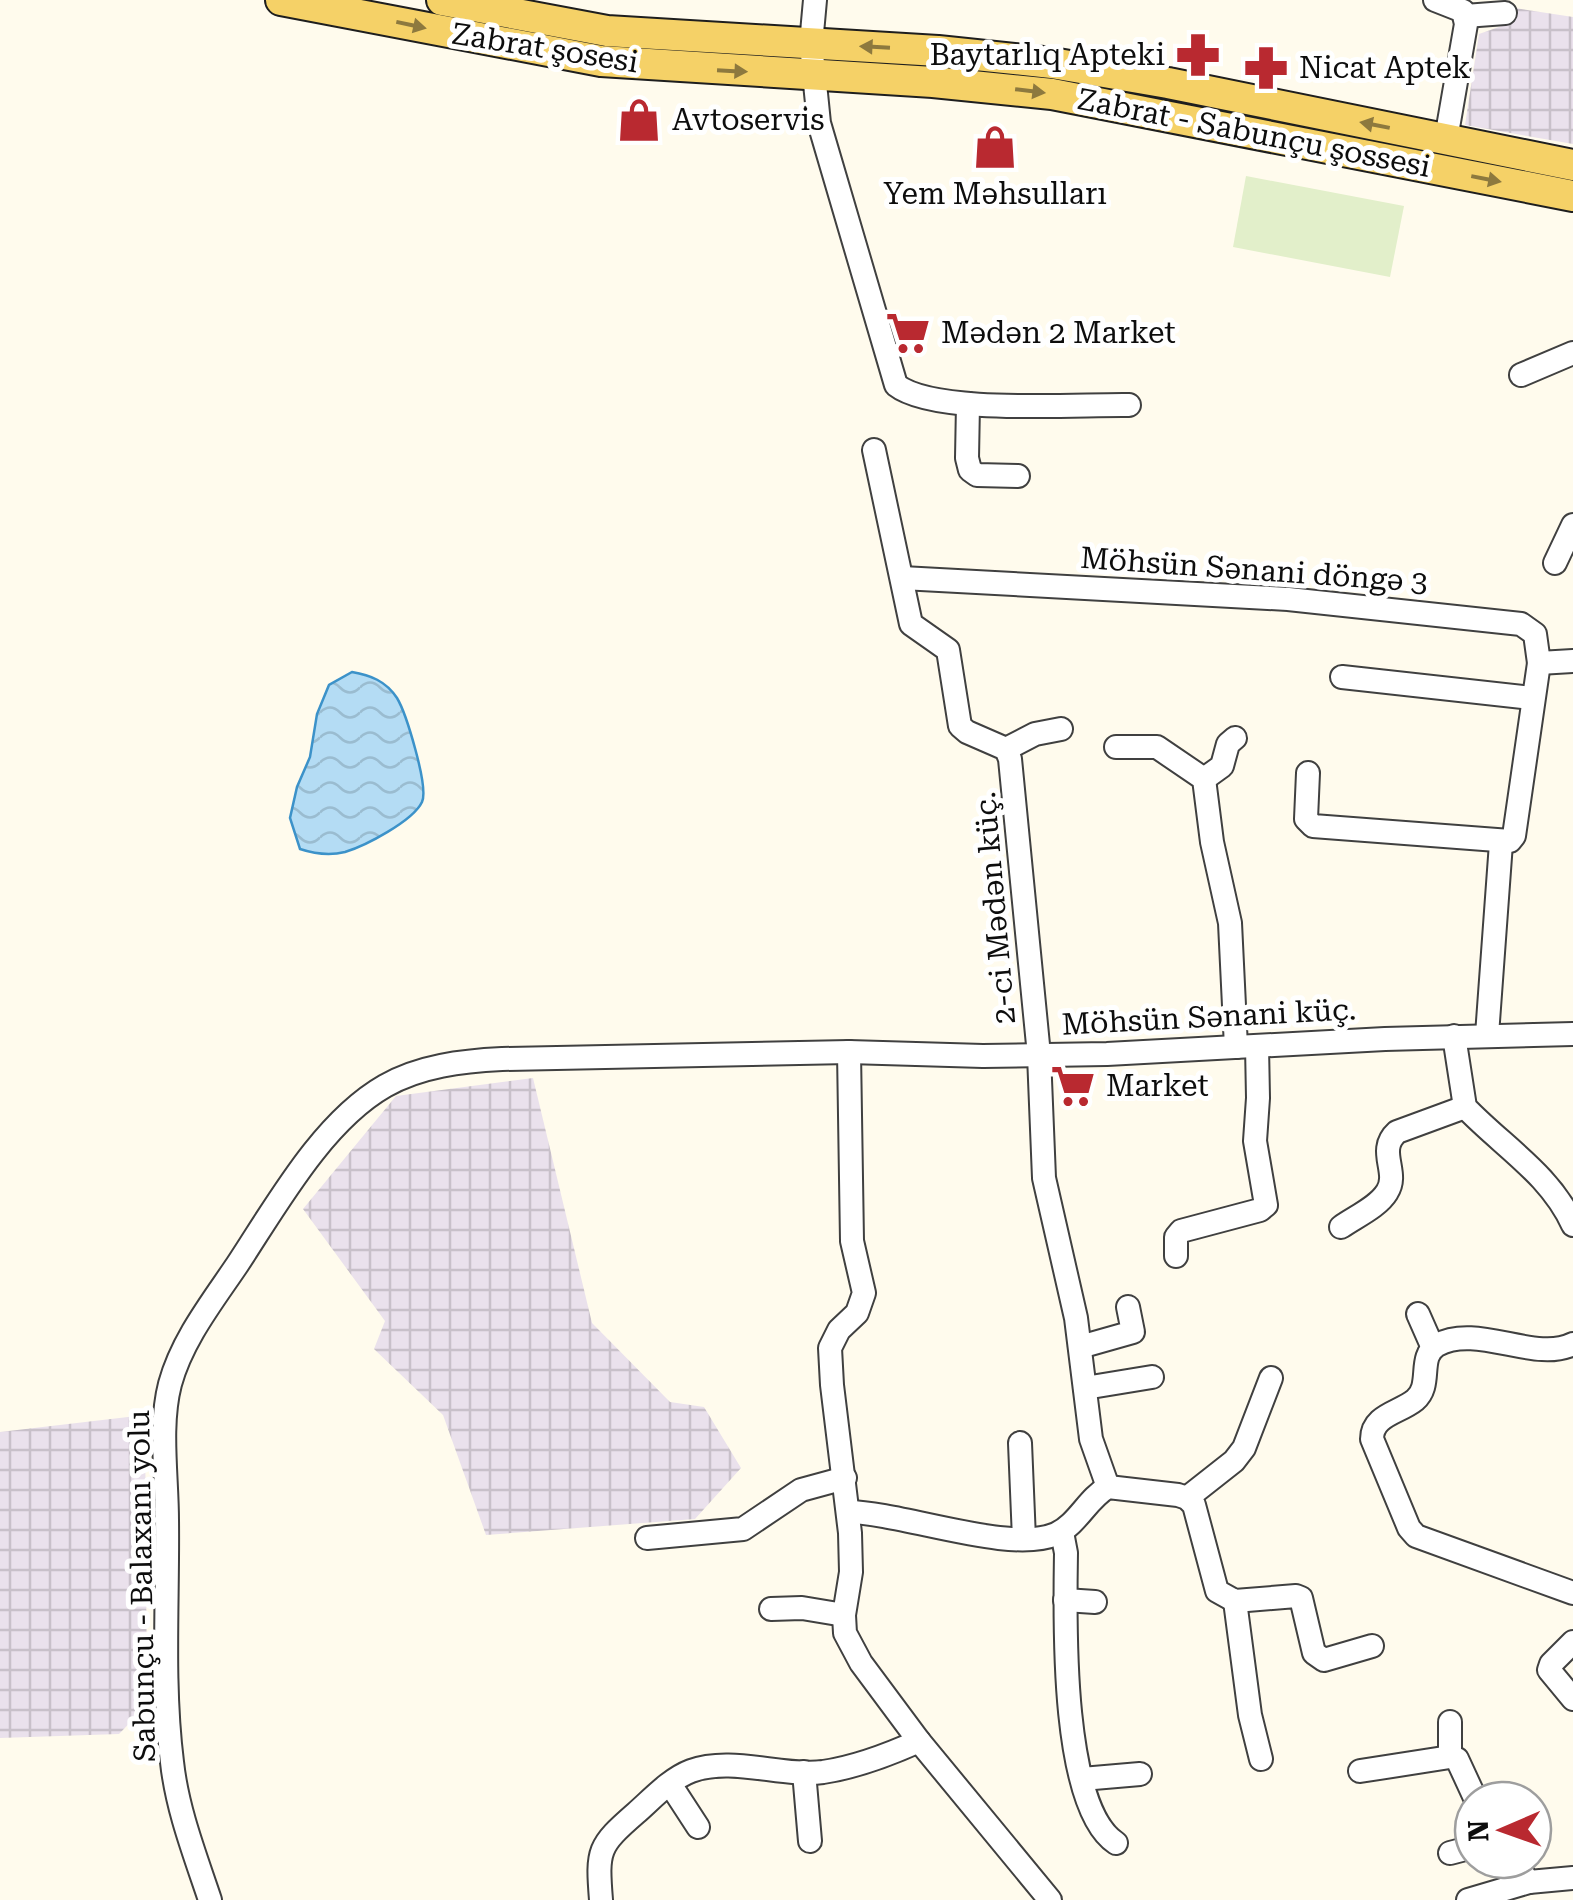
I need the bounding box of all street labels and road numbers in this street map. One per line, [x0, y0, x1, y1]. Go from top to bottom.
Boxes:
street label: Zabrat şosesi [449, 15, 641, 80]
street label: Zabrat - Sabunçu şossesi [1075, 81, 1434, 184]
street label: Möhsün Sənani döngə 3 [1079, 540, 1429, 599]
street label: 2-ci Mədən küç. [967, 790, 1022, 1026]
street label: Möhsün Sənani küç. [1061, 991, 1357, 1042]
street label: Sabunçu - Balaxanı yolu [121, 1409, 162, 1762]

